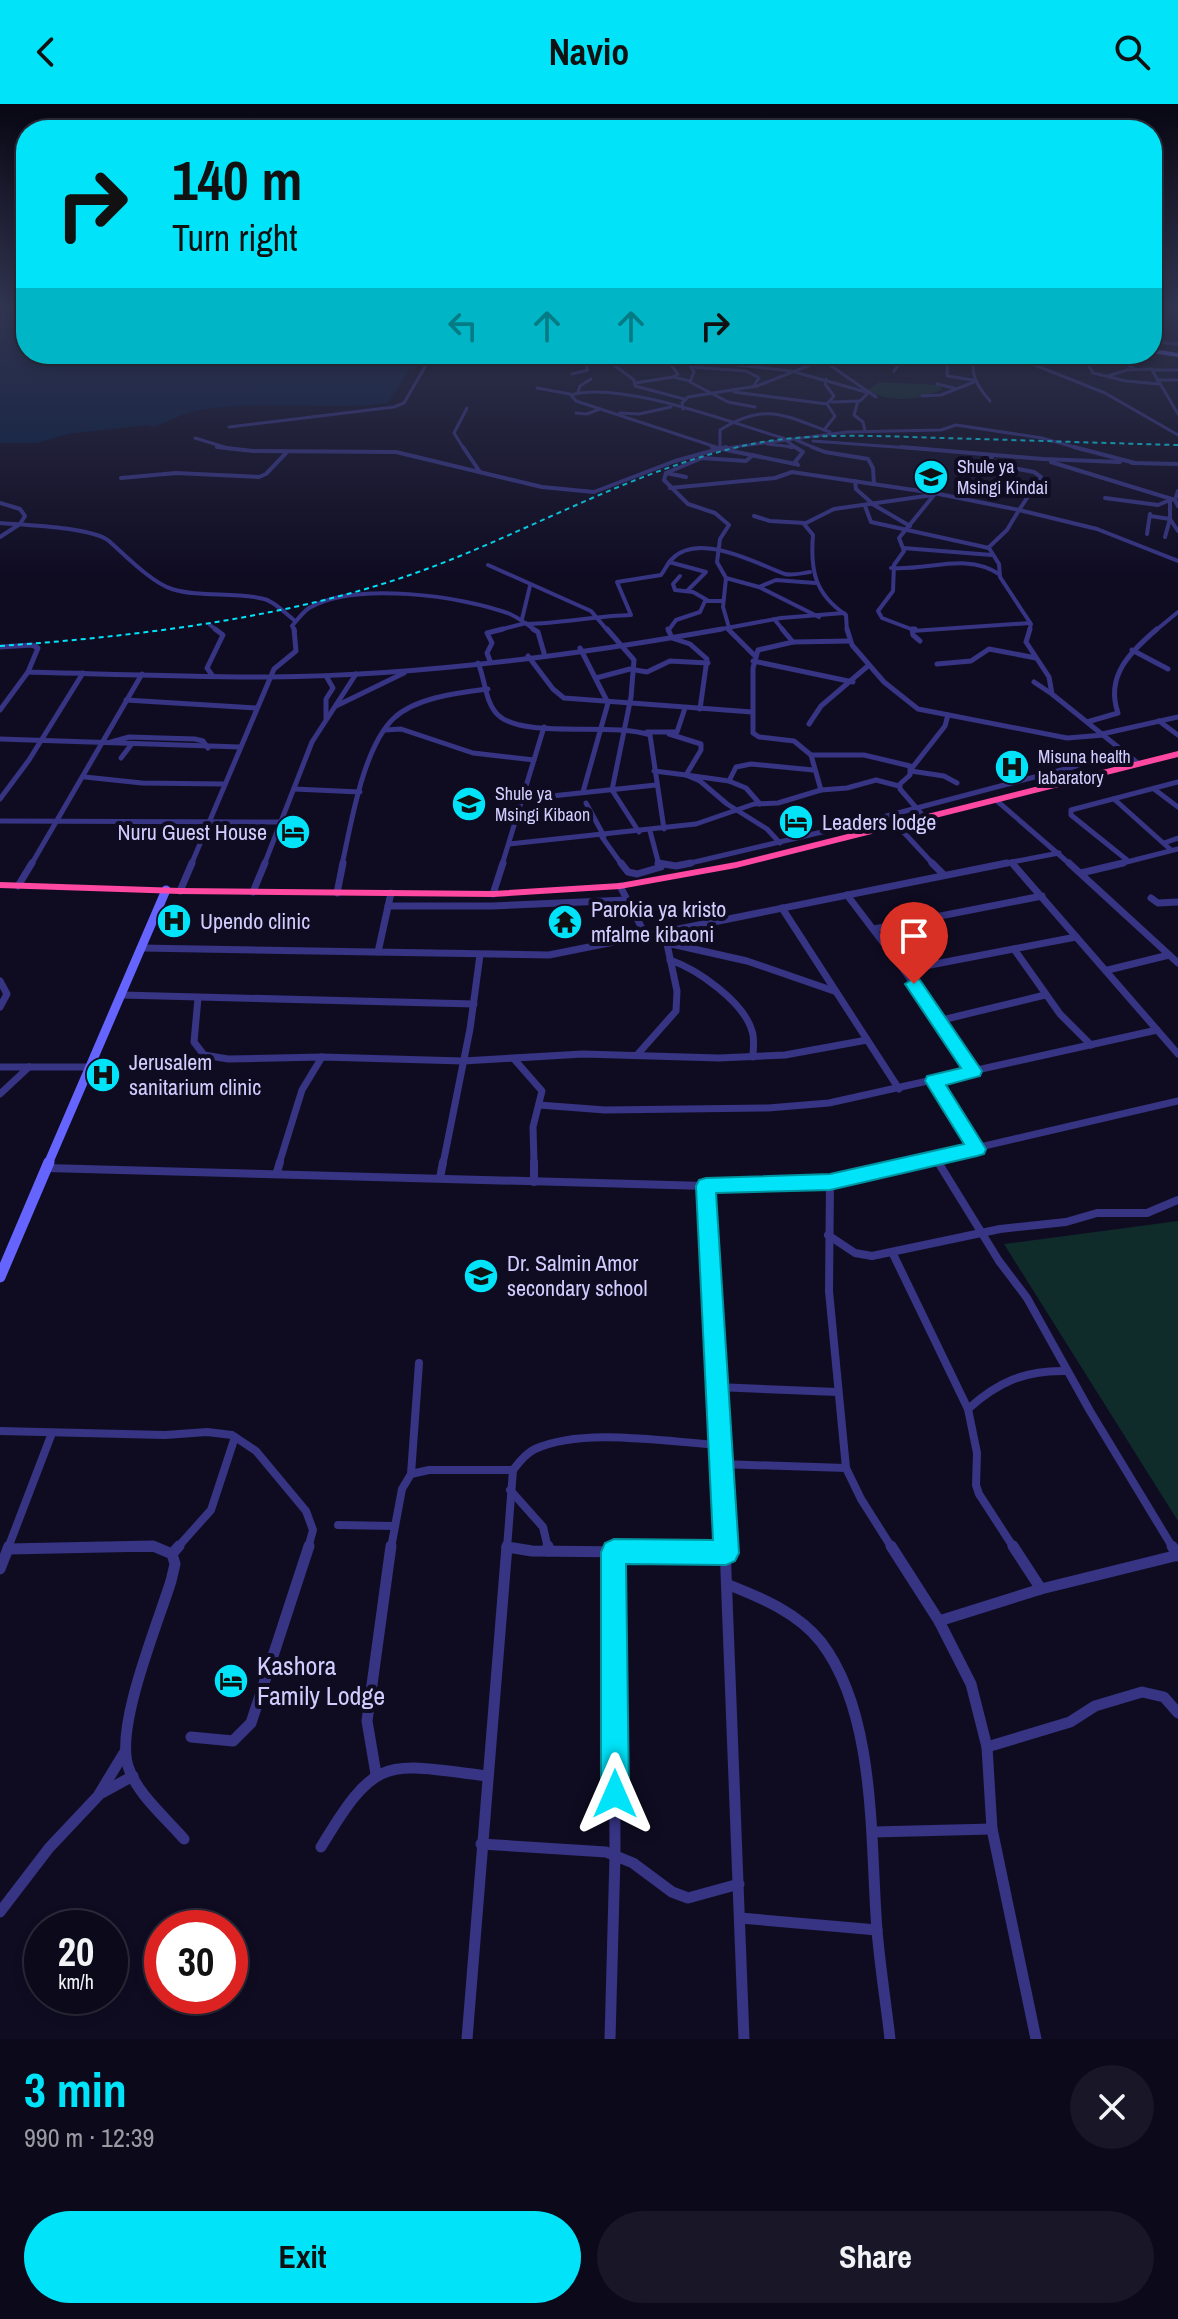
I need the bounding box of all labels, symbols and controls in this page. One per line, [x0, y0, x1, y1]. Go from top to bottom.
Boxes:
text: Navio [549, 28, 629, 76]
icon: back [24, 30, 68, 74]
icon: search [1110, 30, 1154, 74]
text: 140 m [172, 142, 302, 217]
icon: right [40, 152, 144, 256]
text: Turn right [172, 214, 297, 262]
icon: left [441, 304, 485, 348]
icon: ahead [525, 304, 569, 348]
icon: ahead [609, 304, 653, 348]
icon: right [693, 304, 737, 348]
place label: Shule ya Msingi Kindai [957, 454, 1048, 500]
school or university icon: Shule ya Msingi Kindai [912, 458, 950, 496]
place label: Misuna health labaratory [1038, 744, 1131, 790]
hospital icon: Misuna health labaratory [993, 748, 1031, 786]
place label: Shule ya Msingi Kibaon [495, 781, 590, 827]
school or university icon: Shule ya Msingi Kibaon [450, 785, 488, 823]
hotel icon: Leaders lodge [777, 803, 815, 841]
place label: Leaders lodge [822, 807, 936, 837]
hotel icon: Nuru Guest House [274, 813, 312, 851]
place label: Nuru Guest House [118, 817, 267, 847]
place label: Parokia ya kristo mfalme kibaoni [591, 894, 726, 949]
hospital icon: Upendo clinic [155, 902, 193, 940]
pin [880, 902, 948, 984]
temple icon: Parokia ya kristo mfalme kibaoni [546, 903, 584, 941]
place label: Upendo clinic [200, 906, 310, 936]
icon: arrive [892, 914, 936, 958]
place label: Jerusalem sanitarium clinic [129, 1047, 261, 1102]
hospital icon: Jerusalem sanitarium clinic [84, 1056, 122, 1094]
place label: Dr. Salmin Amor secondary school [507, 1248, 647, 1303]
school or university icon: Dr. Salmin Amor secondary school [462, 1257, 500, 1295]
place label: Kashora Family Lodge [257, 1648, 385, 1713]
hotel icon: Kashora Family Lodge [212, 1662, 250, 1700]
position arrow [573, 1752, 657, 1836]
speed limit sign: 30 [144, 1910, 248, 2014]
text: 20 [58, 1925, 94, 1978]
text: km/h [58, 1968, 94, 1995]
text: 3 min [24, 2057, 127, 2122]
button: close [1070, 2065, 1154, 2149]
text: 990 m · 12:39 [24, 2120, 154, 2155]
button: Exit [24, 2211, 581, 2303]
button: Share [597, 2211, 1154, 2303]

